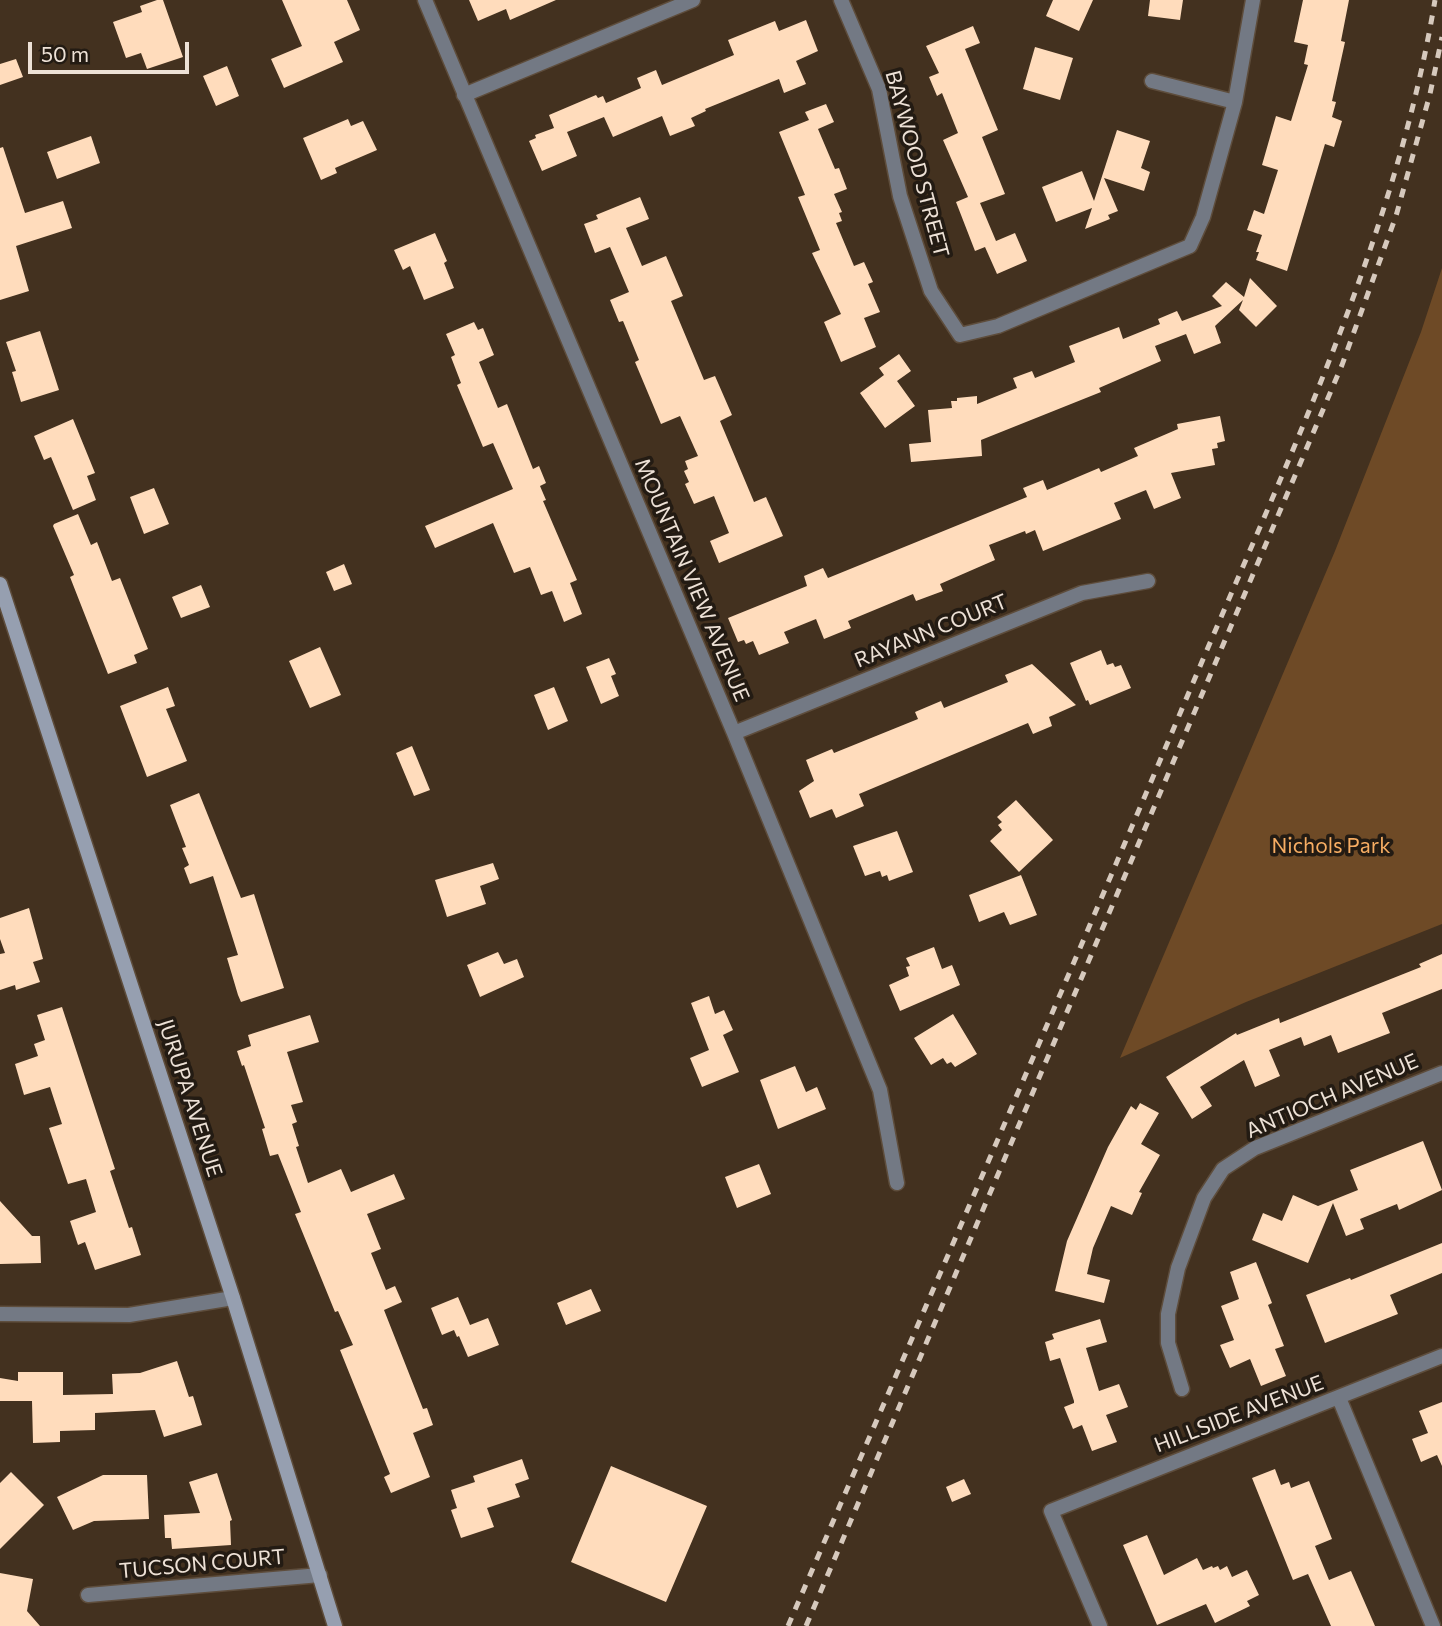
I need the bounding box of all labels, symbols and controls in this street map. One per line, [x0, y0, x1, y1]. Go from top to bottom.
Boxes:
scale bar [32, 28, 192, 72]
text: 50 m [41, 41, 89, 66]
street label: BAYWOOD STREET [880, 68, 954, 260]
street label: MOUNTAIN VIEW AVENUE [629, 455, 755, 705]
street label: RAYANN COURT [851, 589, 1011, 673]
park label: Nichols Park [1271, 833, 1391, 859]
street label: JURUPA AVENUE [153, 1016, 227, 1180]
street label: ANTIOCH AVENUE [1242, 1048, 1422, 1144]
street label: HILLSIDE AVENUE [1151, 1370, 1327, 1458]
street label: TUCSON COURT [118, 1544, 286, 1584]

